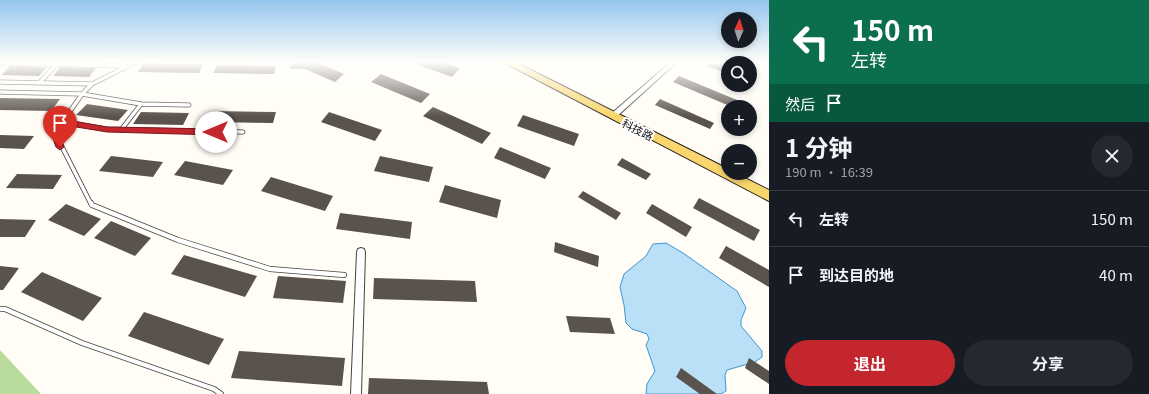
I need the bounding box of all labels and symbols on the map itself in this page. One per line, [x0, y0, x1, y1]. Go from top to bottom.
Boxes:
north arrow [721, 12, 757, 48]
pin [43, 106, 77, 147]
position arrow [195, 111, 237, 153]
street label: 科技路 [620, 114, 656, 144]

